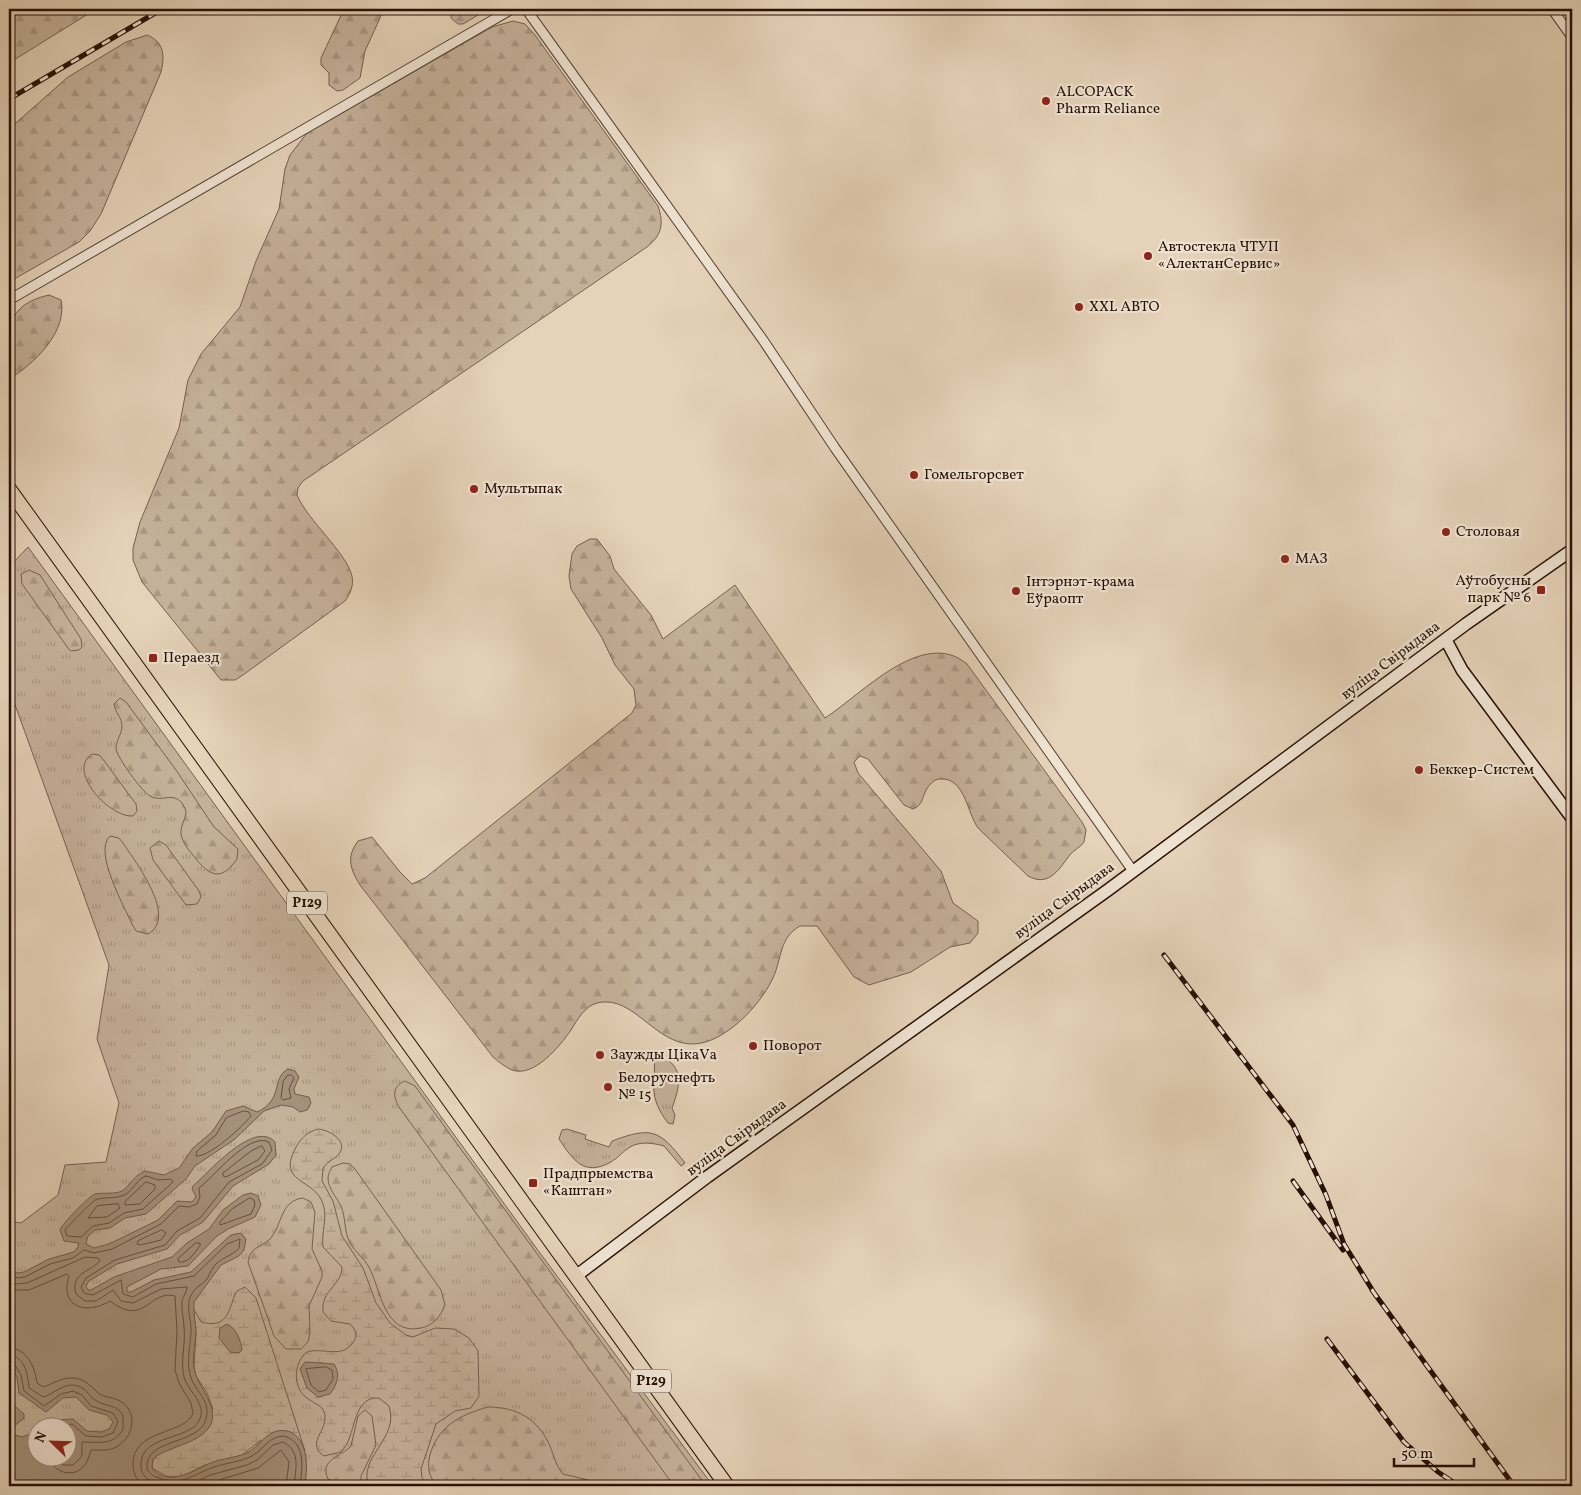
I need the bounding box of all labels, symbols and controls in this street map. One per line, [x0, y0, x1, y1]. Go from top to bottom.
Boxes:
place label: ALCOPACK Pharm Reliance [1056, 82, 1160, 120]
marker: ALCOPACK Pharm Reliance [1040, 95, 1052, 107]
place label: Автостекла ЧТУП «АлектанСервис» [1158, 237, 1280, 275]
marker: Автостекла ЧТУП «АлектанСервис» [1142, 250, 1154, 262]
place label: XXL АВТО [1089, 297, 1160, 318]
marker: XXL АВТО [1073, 301, 1085, 313]
place label: Гомельгорсвет [924, 465, 1024, 486]
marker: Гомельгорсвет [908, 469, 920, 481]
place label: Мультыпак [484, 479, 562, 500]
marker: Мультыпак [468, 483, 480, 495]
place label: Столовая [1456, 522, 1520, 543]
marker: Столовая [1440, 526, 1452, 538]
place label: МАЗ [1295, 549, 1328, 570]
marker: МАЗ [1279, 553, 1291, 565]
place label: Аўтобусны парк № 6 [1455, 571, 1531, 609]
place label: Інтэрнэт-крама Еўраопт [1026, 572, 1135, 610]
marker: Аўтобусны парк № 6 [1535, 584, 1547, 596]
marker: Інтэрнэт-крама Еўраопт [1010, 585, 1022, 597]
street label: вуліца Свірыдава [1337, 617, 1445, 705]
place label: Пераезд [163, 648, 220, 669]
marker: Пераезд [147, 652, 159, 664]
place label: Беккер-Систем [1429, 760, 1534, 781]
marker: Беккер-Систем [1413, 764, 1425, 776]
street label: вуліца Свірыдава [1011, 857, 1119, 945]
road number: Р129 [287, 891, 327, 914]
place label: Поворот [763, 1036, 822, 1057]
marker: Поворот [747, 1040, 759, 1052]
place label: Заужды ЦікаVа [610, 1045, 717, 1066]
marker: Заужды ЦікаVа [594, 1049, 606, 1061]
place label: Белоруснефть № 15 [618, 1068, 715, 1106]
marker: Белоруснефть № 15 [602, 1081, 614, 1093]
street label: вуліца Свірыдава [683, 1094, 791, 1182]
place label: Прадпрыемства «Каштан» [543, 1164, 653, 1202]
marker: Прадпрыемства «Каштан» [527, 1177, 539, 1189]
road number: Р129 [631, 1370, 671, 1392]
north arrow [28, 1418, 78, 1468]
text: N [31, 1429, 52, 1446]
scale bar [1394, 1435, 1474, 1467]
text: 50 m [1401, 1444, 1433, 1465]

